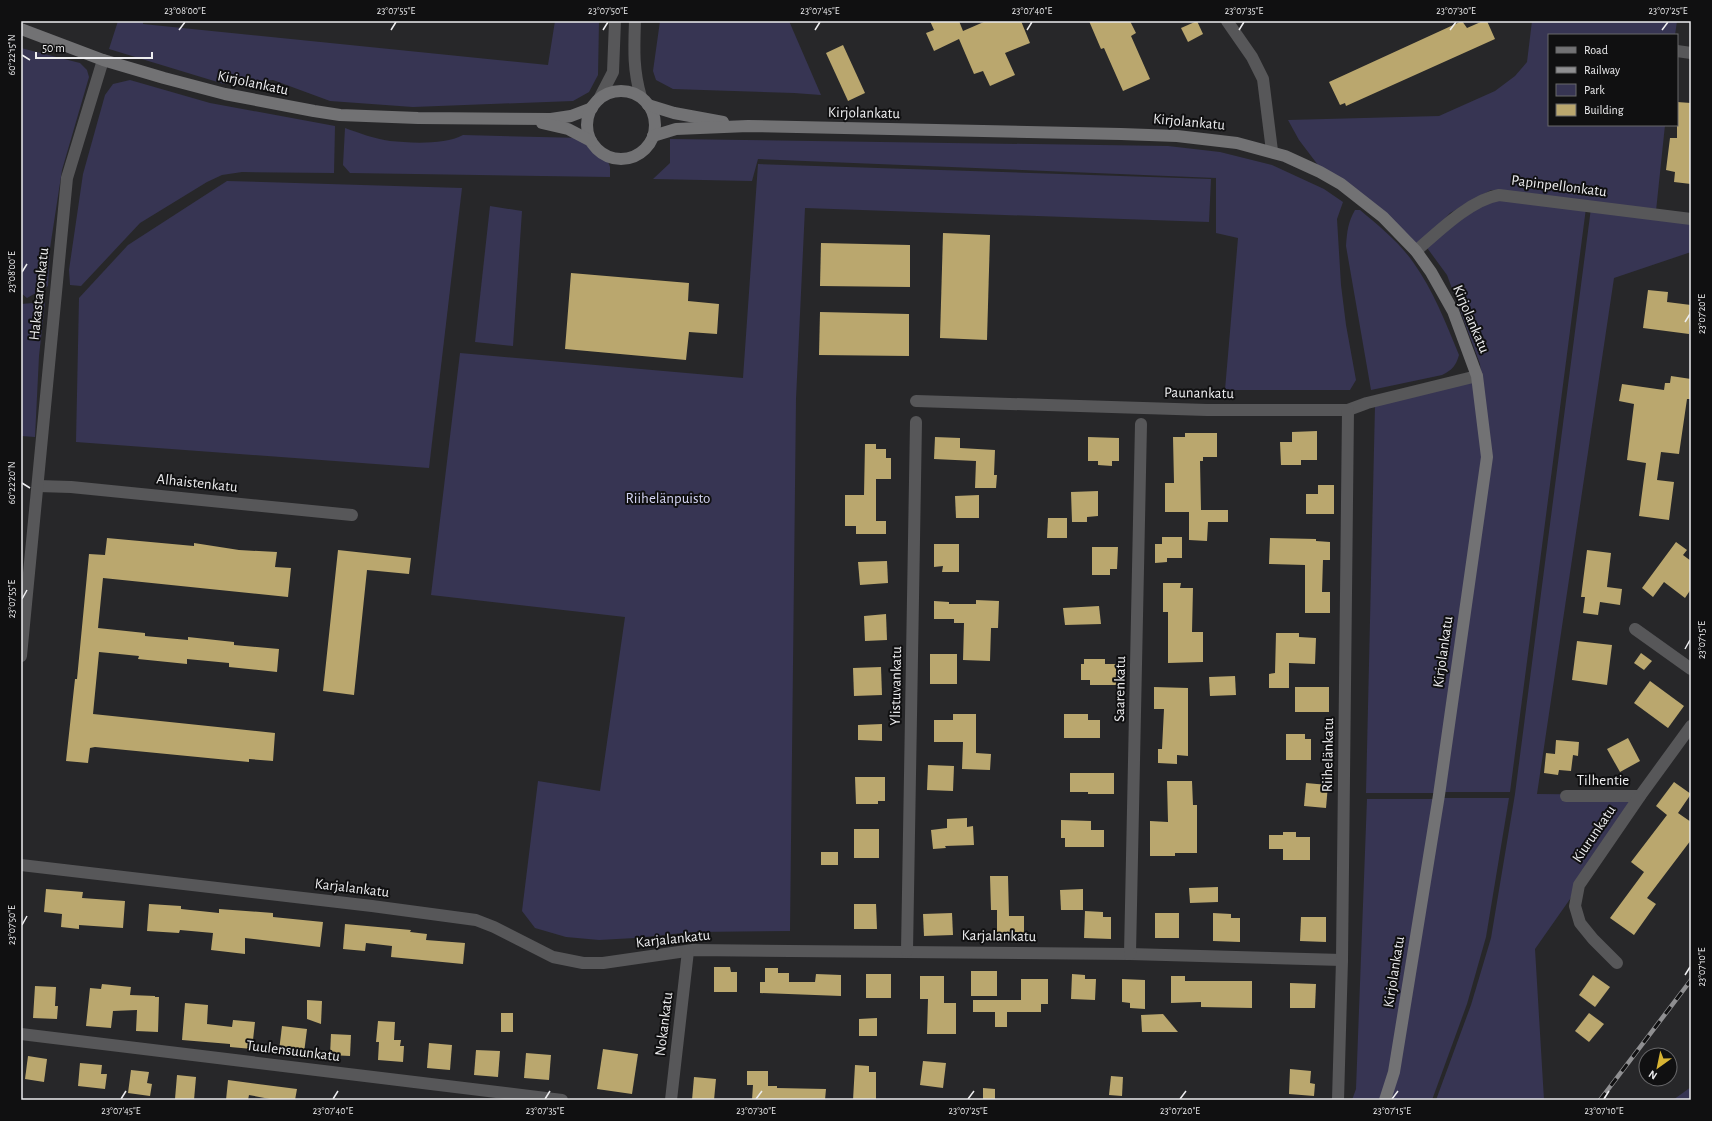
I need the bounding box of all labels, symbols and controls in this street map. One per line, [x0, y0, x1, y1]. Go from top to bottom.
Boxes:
text: 23°08'00"E [164, 6, 206, 16]
text: 23°07'55"E [377, 6, 416, 16]
text: 23°07'50"E [588, 6, 628, 16]
text: 23°07'45"E [800, 6, 840, 16]
text: 23°07'40"E [1012, 6, 1052, 16]
text: 23°07'35"E [1225, 6, 1263, 16]
text: 23°07'30"E [1436, 6, 1476, 16]
text: 23°07'25"E [1648, 6, 1688, 16]
scale bar [36, 34, 152, 60]
legend [1548, 34, 1678, 126]
text: 60°22'15"N [7, 35, 17, 75]
text: 50 m [42, 42, 65, 54]
text: Road [1584, 44, 1608, 56]
text: Railway [1584, 64, 1620, 77]
street label: Kirjolankatu [216, 68, 290, 98]
text: Park [1584, 84, 1605, 96]
text: Building [1584, 104, 1624, 116]
street label: Kirjolankatu [828, 105, 901, 121]
street label: Kirjolankatu [1152, 111, 1226, 133]
street label: Papinpellonkatu [1510, 173, 1608, 199]
street label: Hakastaronkatu [27, 247, 51, 341]
text: 23°08'00"E [7, 251, 17, 293]
street label: Kirjolankatu [1450, 283, 1492, 355]
text: 23°07'20"E [1697, 294, 1707, 334]
street label: Paunankatu [1164, 385, 1234, 401]
text: 60°22'20"N [7, 461, 17, 505]
street label: Alhaistenkatu [156, 471, 239, 495]
park label: Riihelänpuisto [626, 491, 710, 506]
text: 23°07'55"E [7, 579, 17, 618]
street label: Kirjolankatu [1431, 615, 1455, 689]
text: 23°07'15"E [1697, 621, 1707, 659]
street label: Ylistuvankatu [888, 646, 904, 726]
street label: Saarenkatu [1112, 656, 1128, 722]
street label: Riihelänkatu [1320, 717, 1336, 792]
street label: Tilhentie [1577, 773, 1629, 788]
street label: Kiurunkatu [1570, 802, 1619, 865]
street label: Karjalankatu [314, 876, 390, 900]
text: 23°07'50"E [7, 905, 17, 945]
street label: Karjalankatu [635, 928, 711, 950]
street label: Karjalankatu [962, 928, 1037, 944]
street label: Kirjolankatu [1381, 935, 1407, 1009]
text: 23°07'10"E [1697, 947, 1707, 987]
street label: Nokankatu [653, 991, 675, 1057]
street label: Tuulensuunkatu [245, 1038, 341, 1064]
north arrow [1638, 1047, 1678, 1087]
text: N [1647, 1068, 1659, 1082]
text: 23°07'45"E [101, 1106, 141, 1116]
text: 23°07'40"E [313, 1106, 353, 1116]
text: 23°07'35"E [526, 1106, 564, 1116]
text: 23°07'30"E [736, 1106, 776, 1116]
text: 23°07'25"E [948, 1106, 988, 1116]
text: 23°07'20"E [1160, 1106, 1200, 1116]
text: 23°07'15"E [1373, 1106, 1411, 1116]
text: 23°07'10"E [1584, 1106, 1624, 1116]

